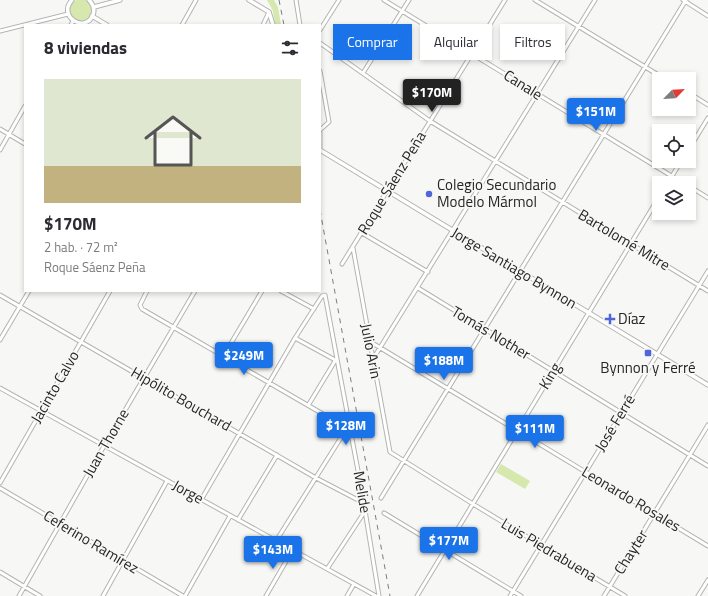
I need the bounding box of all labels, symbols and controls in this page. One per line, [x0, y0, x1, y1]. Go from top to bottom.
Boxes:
chip: Comprar [333, 24, 412, 60]
chip: Alquilar [420, 24, 492, 60]
chip: Filtros [500, 24, 565, 60]
text: 8 viviendas [44, 35, 127, 61]
icon: filters [279, 37, 301, 59]
street label: Canale [499, 64, 547, 106]
north arrow [652, 72, 696, 116]
map controls [652, 72, 696, 220]
pin: $170M [404, 79, 460, 113]
text: $170M [412, 82, 452, 102]
pin: $151M [568, 98, 624, 132]
text: $151M [576, 101, 616, 121]
icon: home [137, 105, 209, 177]
button: locate [652, 124, 696, 168]
street label: Roque Sáenz Peña [352, 126, 432, 239]
place label: Colegio Secundario Modelo Mármol [437, 173, 556, 213]
button: layers [652, 176, 696, 220]
marker: Colegio Secundario Modelo Mármol [424, 189, 434, 199]
street label: Bartolomé Mitre [574, 203, 675, 276]
text: $170M [44, 211, 97, 237]
street label: Jorge Santiago Bynnon [447, 221, 581, 314]
text: 2 hab. · 72 m² [44, 237, 118, 257]
text: Roque Sáenz Peña [44, 257, 146, 277]
street label: Tomás Nother [447, 300, 535, 365]
place label: Díaz [618, 307, 645, 330]
marker: Díaz [605, 314, 615, 324]
street label: Julio Arin [355, 321, 388, 380]
pin: $249M [216, 342, 272, 376]
text: $249M [224, 345, 264, 365]
street label: Jacinto Calvo [25, 346, 85, 427]
pin: $188M [416, 347, 472, 381]
marker: Bynnon y Ferré [643, 348, 653, 358]
text: $188M [424, 350, 464, 370]
place label: Bynnon y Ferré [600, 356, 696, 379]
street label: King [533, 358, 567, 393]
street label: Hipólito Bouchard [127, 360, 236, 437]
street label: José Ferré [588, 390, 641, 456]
street label: Juan Thorne [77, 404, 134, 481]
pin: $128M [318, 412, 374, 446]
text: $128M [326, 415, 366, 435]
pin: $111M [507, 415, 563, 449]
text: $111M [515, 418, 555, 438]
street label: Leonardo Rosales [577, 460, 685, 537]
street label: Melide [347, 469, 377, 515]
street label: Jorge [168, 474, 208, 510]
street label: Ceferino Ramírez [39, 504, 144, 579]
street label: Luis Piedrabuena [497, 512, 602, 587]
street label: Chayter [608, 525, 653, 579]
pin: $177M [421, 527, 477, 561]
text: $177M [429, 530, 469, 550]
pin: $143M [245, 536, 301, 570]
text: $143M [253, 539, 293, 559]

